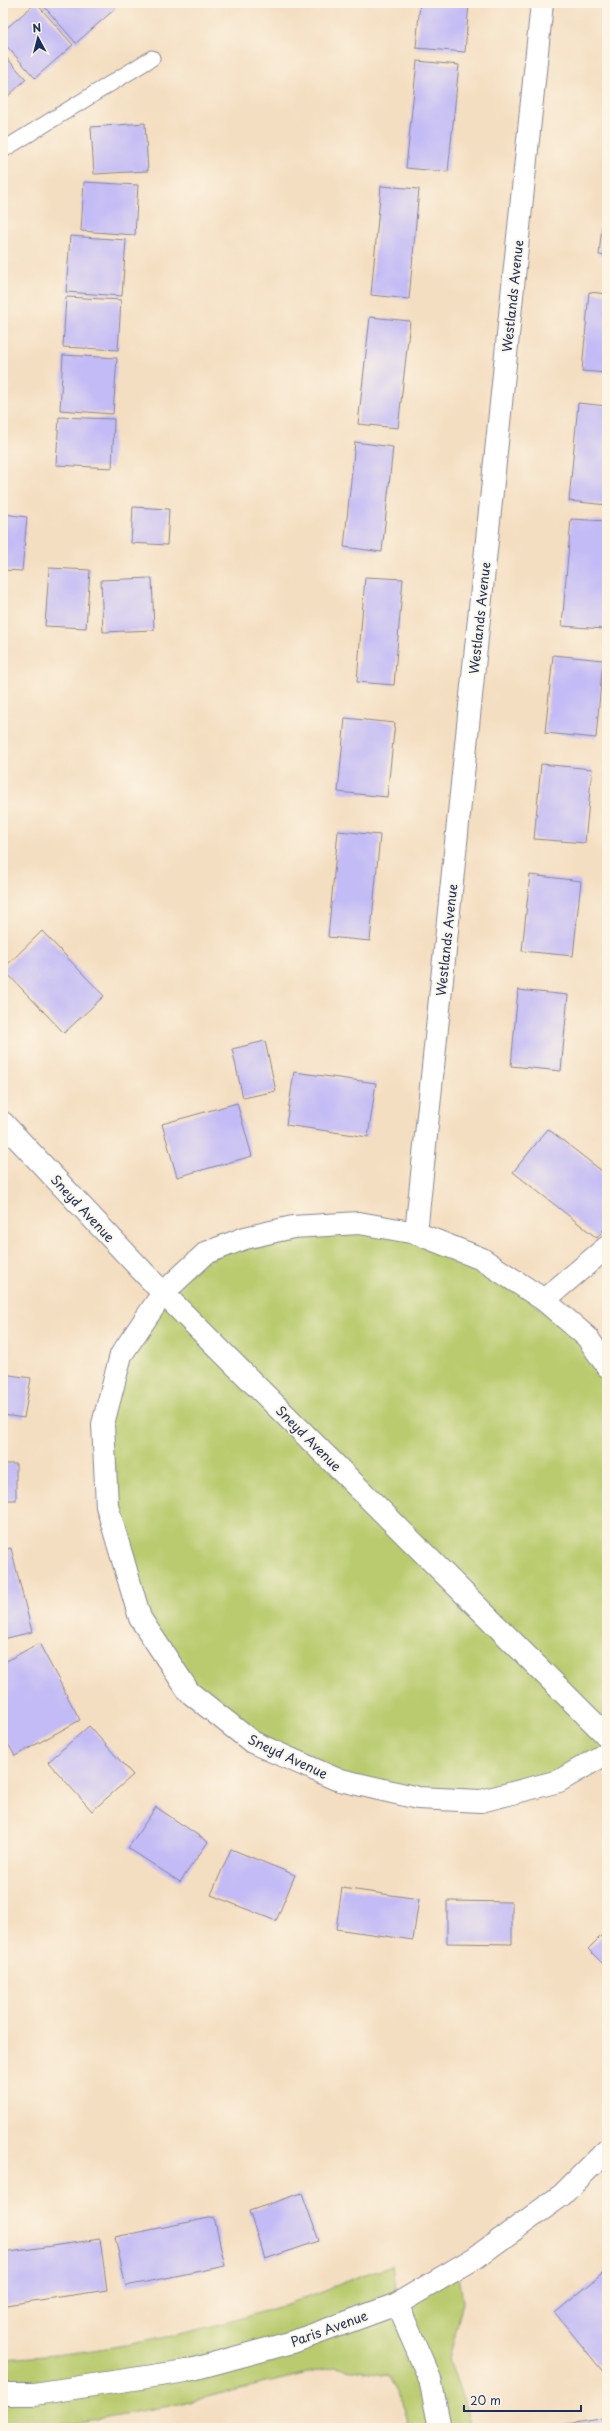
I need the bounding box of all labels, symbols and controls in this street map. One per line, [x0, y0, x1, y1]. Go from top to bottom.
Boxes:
north arrow [18, 18, 58, 58]
text: N [31, 19, 42, 37]
street label: Westlands Avenue [497, 239, 527, 353]
street label: Westlands Avenue [464, 561, 494, 675]
street label: Westlands Avenue [431, 883, 461, 997]
street label: Sneyd Avenue [47, 1170, 119, 1246]
street label: Sneyd Avenue [272, 1401, 346, 1475]
street label: Sneyd Avenue [245, 1729, 331, 1783]
street label: Paris Avenue [288, 2305, 370, 2351]
scale bar [464, 2387, 581, 2413]
text: 20 m [470, 2391, 501, 2409]

